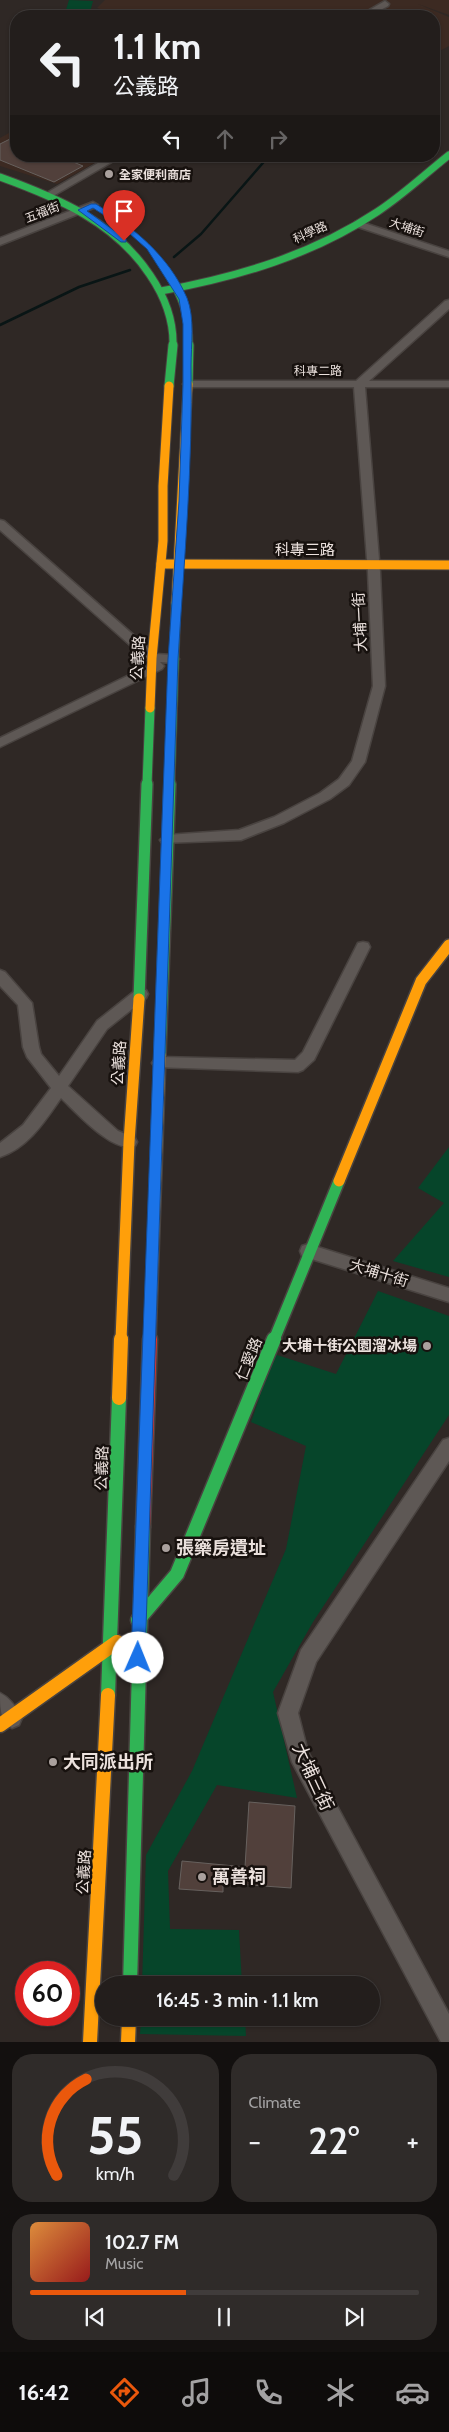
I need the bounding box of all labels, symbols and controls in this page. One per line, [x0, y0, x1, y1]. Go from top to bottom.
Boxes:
text: 1.1 km [113, 25, 201, 68]
icon: left [30, 30, 95, 95]
text: 公義路 [113, 73, 179, 100]
icon: left [158, 125, 186, 153]
icon: ahead [211, 125, 239, 153]
icon: right [264, 125, 292, 153]
place label: 全家便利商店 [119, 167, 191, 182]
marker: 全家便利商店 [103, 168, 115, 180]
pin [103, 190, 145, 241]
icon: arrive [110, 197, 138, 225]
street label: 五福街 [23, 199, 61, 225]
street label: 大埔街 [388, 214, 426, 240]
street label: 科學路 [290, 218, 330, 246]
street label: 科專二路 [294, 363, 342, 378]
street label: 科專三路 [275, 541, 335, 559]
street label: 大埔一街 [349, 592, 371, 652]
street label: 公義路 [127, 635, 149, 681]
street label: 公義路 [108, 1040, 130, 1086]
street label: 大埔十街 [348, 1256, 410, 1290]
street label: 仁愛路 [232, 1335, 266, 1383]
place label: 大埔十街公園溜冰場 [282, 1337, 417, 1355]
marker: 大埔十街公園溜冰場 [421, 1340, 433, 1352]
street label: 公義路 [92, 1445, 112, 1491]
place label: 張藥房遺址 [176, 1537, 266, 1559]
marker: 張藥房遺址 [160, 1542, 172, 1554]
position arrow [111, 1631, 163, 1683]
street label: 大埔三街 [288, 1740, 338, 1814]
place label: 大同派出所 [63, 1751, 153, 1773]
marker: 大同派出所 [47, 1756, 59, 1768]
street label: 公義路 [74, 1849, 94, 1895]
place label: 萬善祠 [212, 1866, 266, 1888]
marker: 萬善祠 [196, 1871, 208, 1883]
speed limit sign: 60 [15, 1961, 80, 2026]
text: 16:45 · 3 min · 1.1 km [156, 1989, 319, 2012]
text: Climate [249, 2093, 301, 2112]
text: 55 [87, 2104, 143, 2167]
text: 22° [308, 2117, 359, 2164]
text: − [249, 2124, 261, 2158]
text: + [407, 2124, 419, 2158]
text: km/h [96, 2163, 135, 2184]
text: 102.7 FM [105, 2231, 179, 2254]
text: Music [105, 2254, 143, 2273]
icon: previous [81, 2303, 109, 2331]
icon: pause [210, 2303, 238, 2331]
icon: next [340, 2303, 368, 2331]
icon: directions [107, 2375, 142, 2410]
icon: music [179, 2375, 214, 2410]
icon: phone [251, 2375, 286, 2410]
icon: climate [323, 2375, 358, 2410]
icon: car [395, 2375, 430, 2410]
text: 16:42 [19, 2379, 69, 2406]

